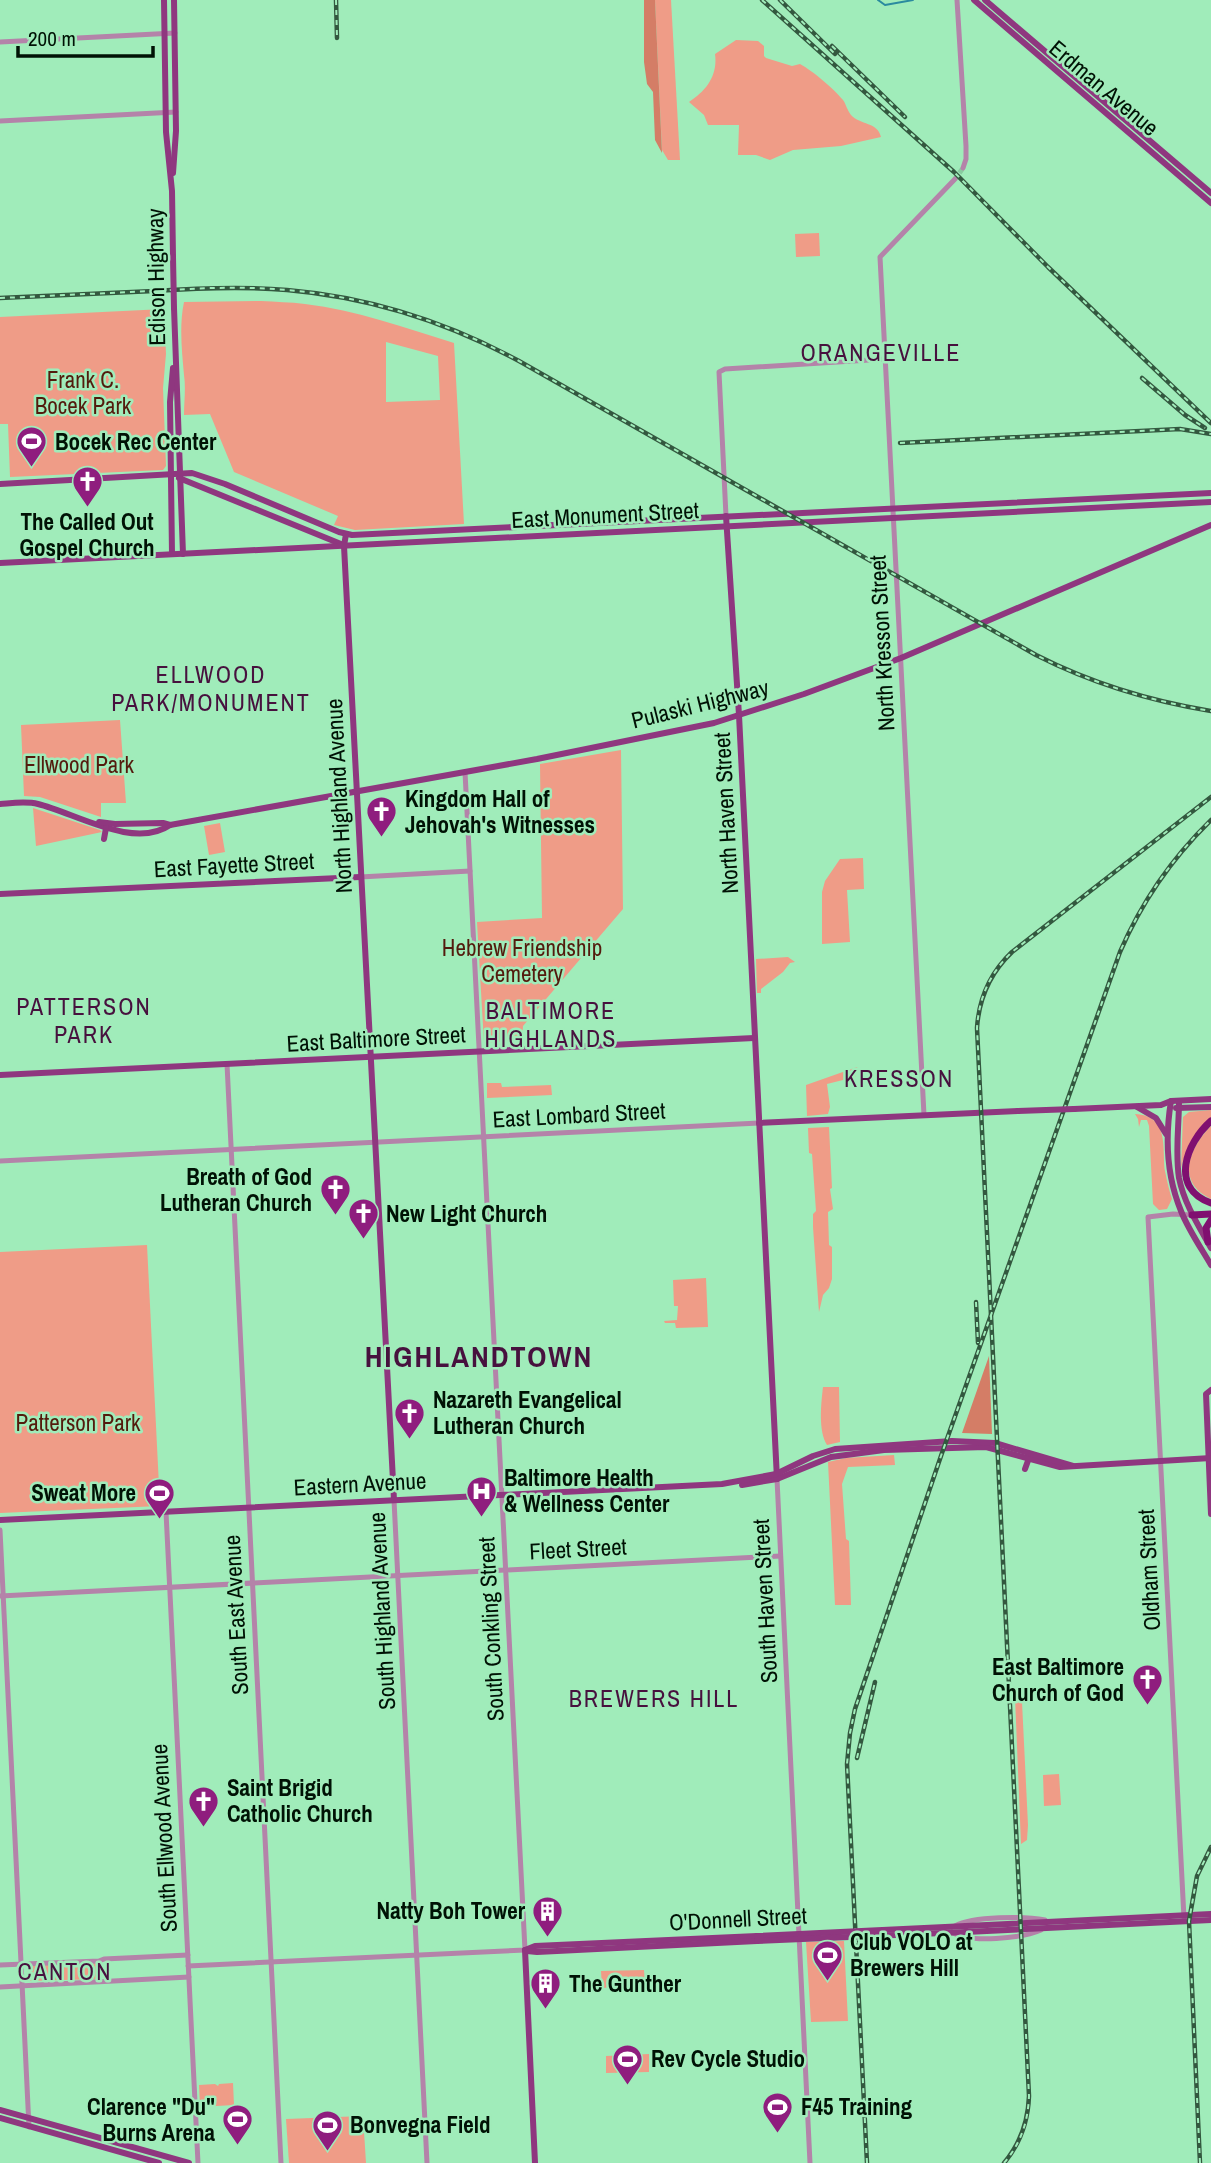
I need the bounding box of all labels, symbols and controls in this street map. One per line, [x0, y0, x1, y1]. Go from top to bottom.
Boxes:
scale bar [18, 14, 152, 58]
text: 200 m [28, 24, 76, 53]
street label: Erdman Avenue [1043, 33, 1166, 143]
street label: Edison Highway [139, 208, 172, 346]
district label: ORANGEVILLE [801, 336, 961, 368]
park label: Frank C. Bocek Park [35, 364, 132, 421]
sports icon: Bocek Rec Center [15, 425, 49, 469]
place label: Bocek Rec Center [55, 426, 217, 457]
church icon: The Called Out Gospel Church [70, 464, 104, 508]
street label: East Monument Street [510, 494, 699, 535]
place label: The Called Out Gospel Church [19, 506, 155, 563]
street label: North Kresson Street [861, 554, 902, 732]
district label: ELLWOOD PARK/MONUMENT [111, 658, 311, 718]
street label: Pulaski Highway [628, 671, 772, 736]
street label: North Highland Avenue [318, 698, 359, 894]
street label: North Haven Street [706, 732, 745, 894]
park label: Ellwood Park [24, 749, 135, 780]
place label: Kingdom Hall of Jehovah's Witnesses [405, 783, 595, 840]
church icon: Kingdom Hall of Jehovah's Witnesses [365, 795, 399, 839]
street label: East Fayette Street [153, 845, 315, 884]
park label: Hebrew Friendship Cemetery [442, 932, 602, 989]
district label: PATTERSON PARK [16, 990, 152, 1050]
district label: BALTIMORE HIGHLANDS [485, 994, 617, 1054]
street label: East Baltimore Street [286, 1018, 466, 1059]
district label: KRESSON [844, 1062, 954, 1094]
street label: East Lombard Street [492, 1094, 666, 1135]
place label: Breath of God Lutheran Church [160, 1161, 312, 1218]
church icon: Breath of God Lutheran Church [318, 1173, 352, 1217]
church icon: New Light Church [346, 1197, 380, 1241]
place label: New Light Church [386, 1198, 547, 1229]
district label: HIGHLANDTOWN [365, 1336, 593, 1376]
place label: Nazareth Evangelical Lutheran Church [433, 1384, 622, 1441]
church icon: Nazareth Evangelical Lutheran Church [393, 1396, 427, 1440]
park label: Patterson Park [16, 1407, 141, 1438]
place label: Baltimore Health & Wellness Center [504, 1462, 670, 1519]
street label: Eastern Avenue [293, 1465, 427, 1502]
hospital icon: Baltimore Health & Wellness Center [464, 1474, 498, 1518]
sports icon: Sweat More [142, 1476, 176, 1520]
place label: Sweat More [31, 1477, 136, 1508]
street label: Oldham Street [1130, 1508, 1167, 1632]
street label: South Highland Avenue [361, 1511, 402, 1711]
street label: South Haven Street [745, 1518, 784, 1684]
street label: Fleet Street [528, 1530, 627, 1567]
street label: South East Avenue [216, 1534, 255, 1696]
street label: South Conkling Street [470, 1536, 511, 1722]
place label: East Baltimore Church of God [992, 1651, 1124, 1708]
church icon: East Baltimore Church of God [1130, 1663, 1164, 1707]
district label: BREWERS HILL [569, 1682, 739, 1714]
street label: South Ellwood Avenue [143, 1743, 184, 1933]
place label: Saint Brigid Catholic Church [227, 1772, 373, 1829]
church icon: Saint Brigid Catholic Church [187, 1784, 221, 1828]
building icon: Natty Boh Tower [531, 1894, 565, 1938]
place label: Natty Boh Tower [377, 1895, 526, 1926]
street label: O'Donnell Street [668, 1899, 808, 1938]
place label: Club VOLO at Brewers Hill [850, 1926, 973, 1983]
sports icon: Club VOLO at Brewers Hill [810, 1938, 844, 1982]
district label: CANTON [18, 1955, 112, 1987]
building icon: The Gunther [529, 1967, 563, 2011]
place label: The Gunther [569, 1968, 682, 1999]
sports icon: Rev Cycle Studio [611, 2042, 645, 2086]
place label: Rev Cycle Studio [651, 2043, 805, 2074]
sports icon: F45 Training [761, 2090, 795, 2134]
place label: Clarence "Du" Burns Arena [87, 2091, 216, 2148]
place label: F45 Training [801, 2091, 913, 2122]
sports icon: Clarence "Du" Burns Arena [221, 2103, 255, 2147]
sports icon: Bonvegna Field [310, 2108, 344, 2152]
place label: Bonvegna Field [350, 2109, 490, 2140]

